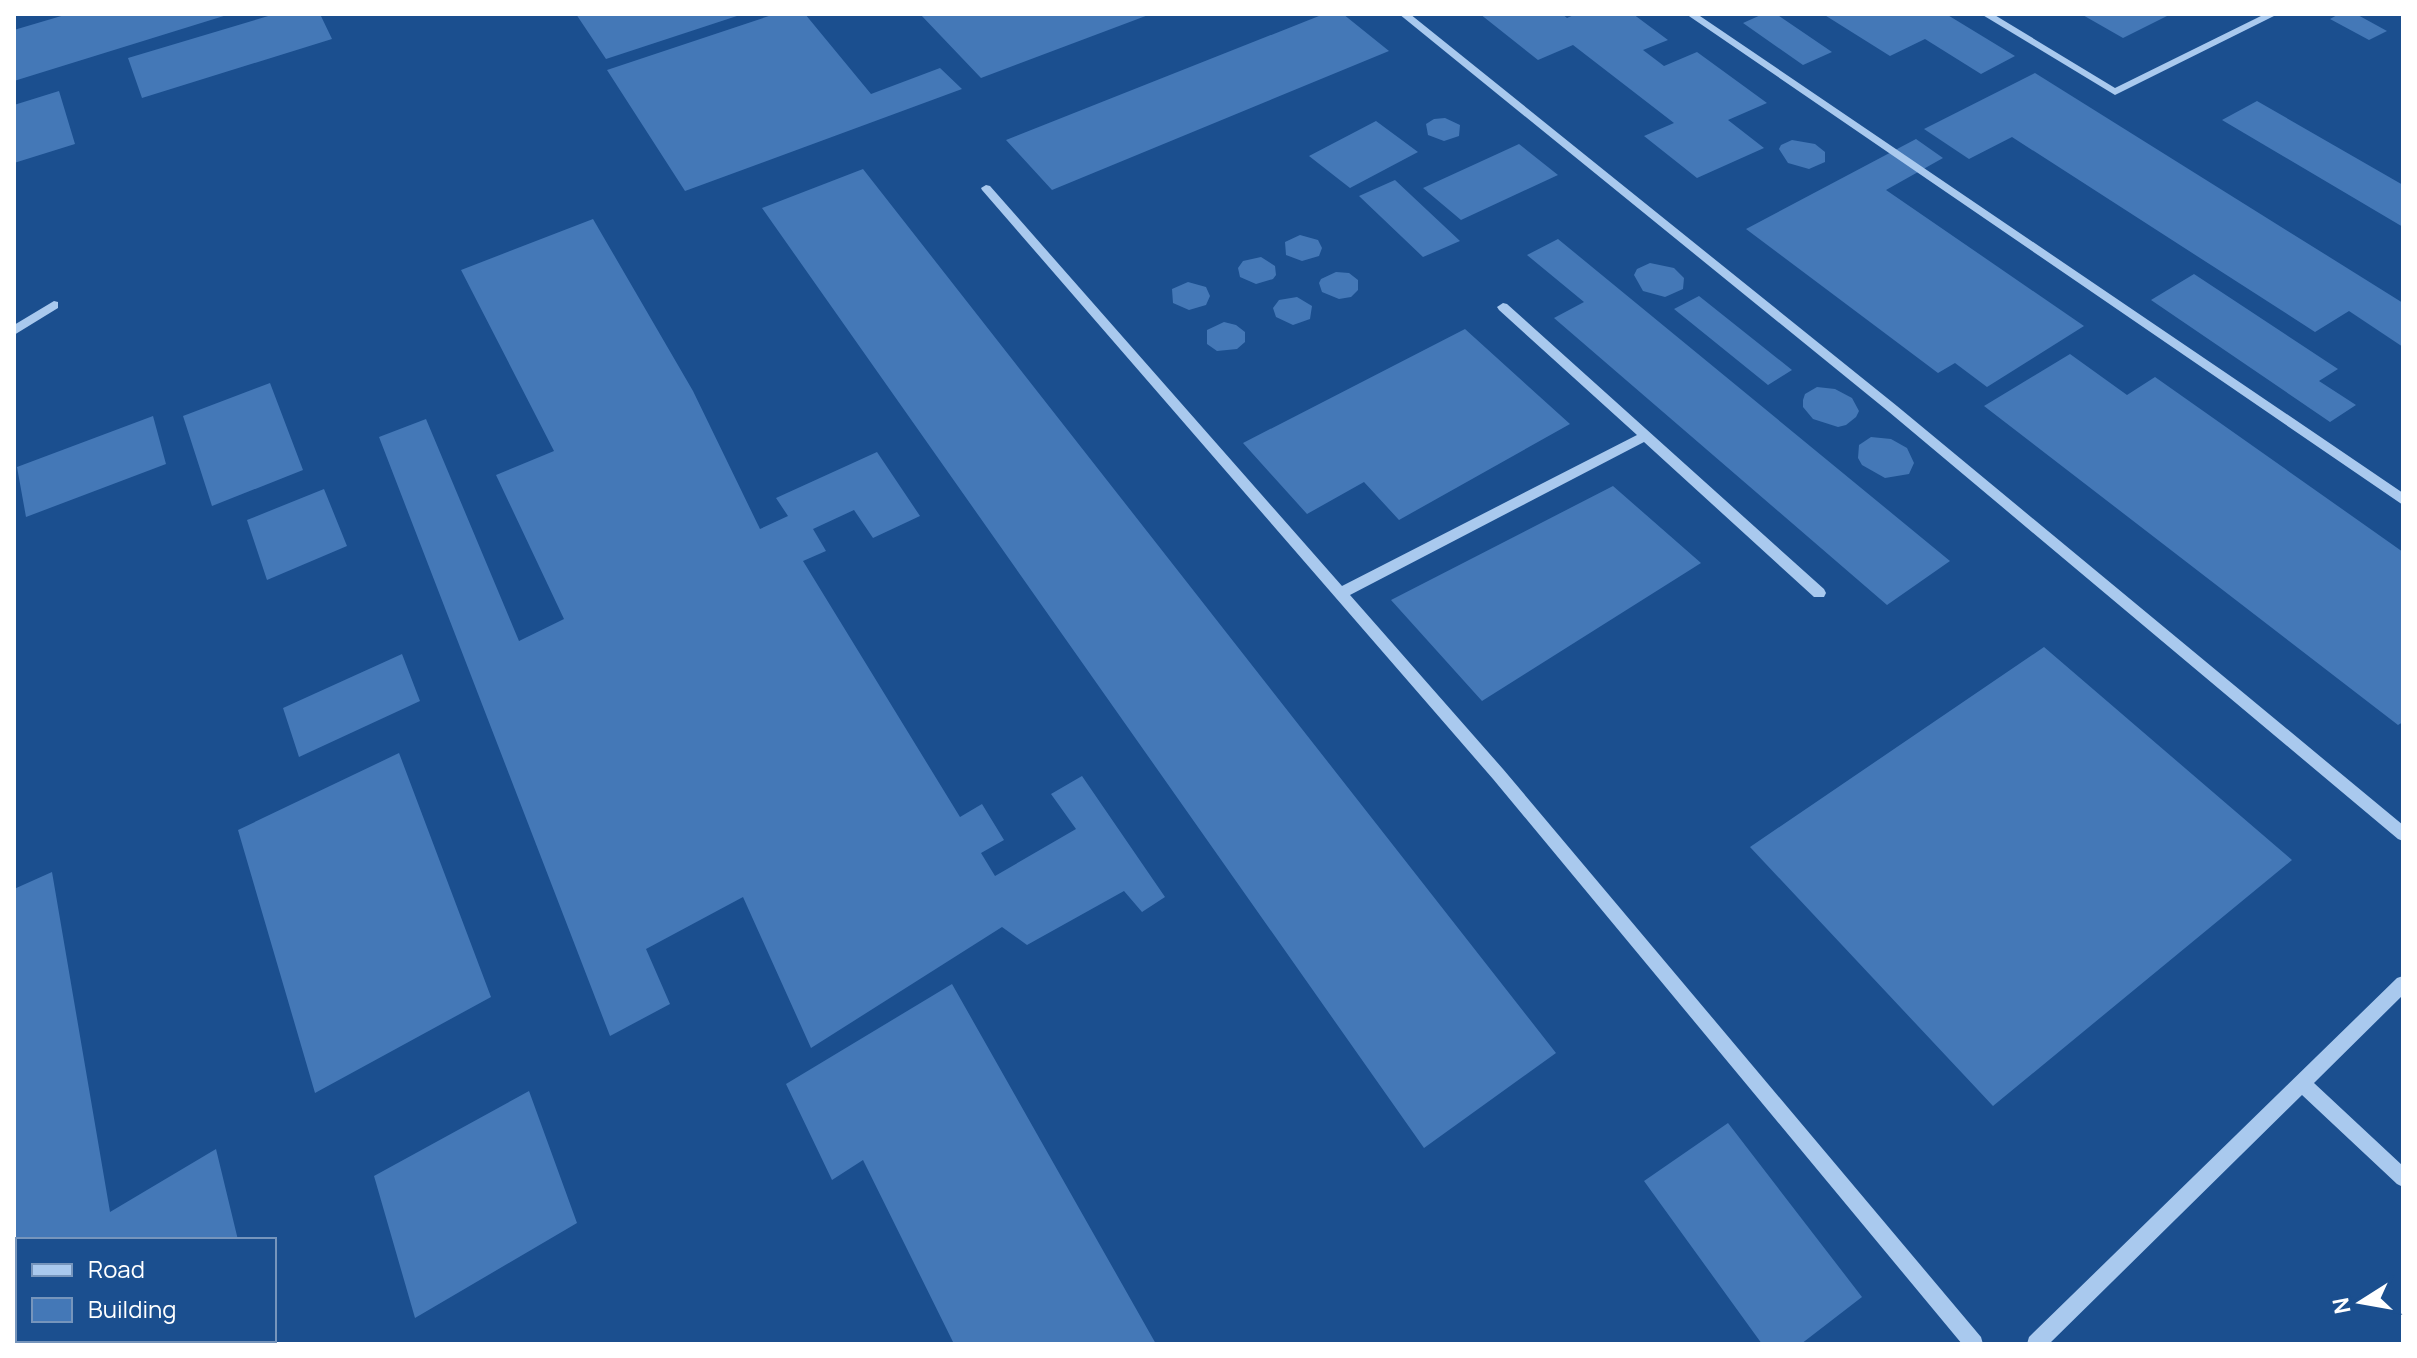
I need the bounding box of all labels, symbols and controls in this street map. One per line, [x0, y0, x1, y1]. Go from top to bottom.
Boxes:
legend [16, 1238, 276, 1342]
text: Road [88, 1252, 145, 1285]
north arrow [2321, 1262, 2401, 1342]
text: Building [88, 1292, 176, 1325]
text: N [2325, 1295, 2358, 1316]

